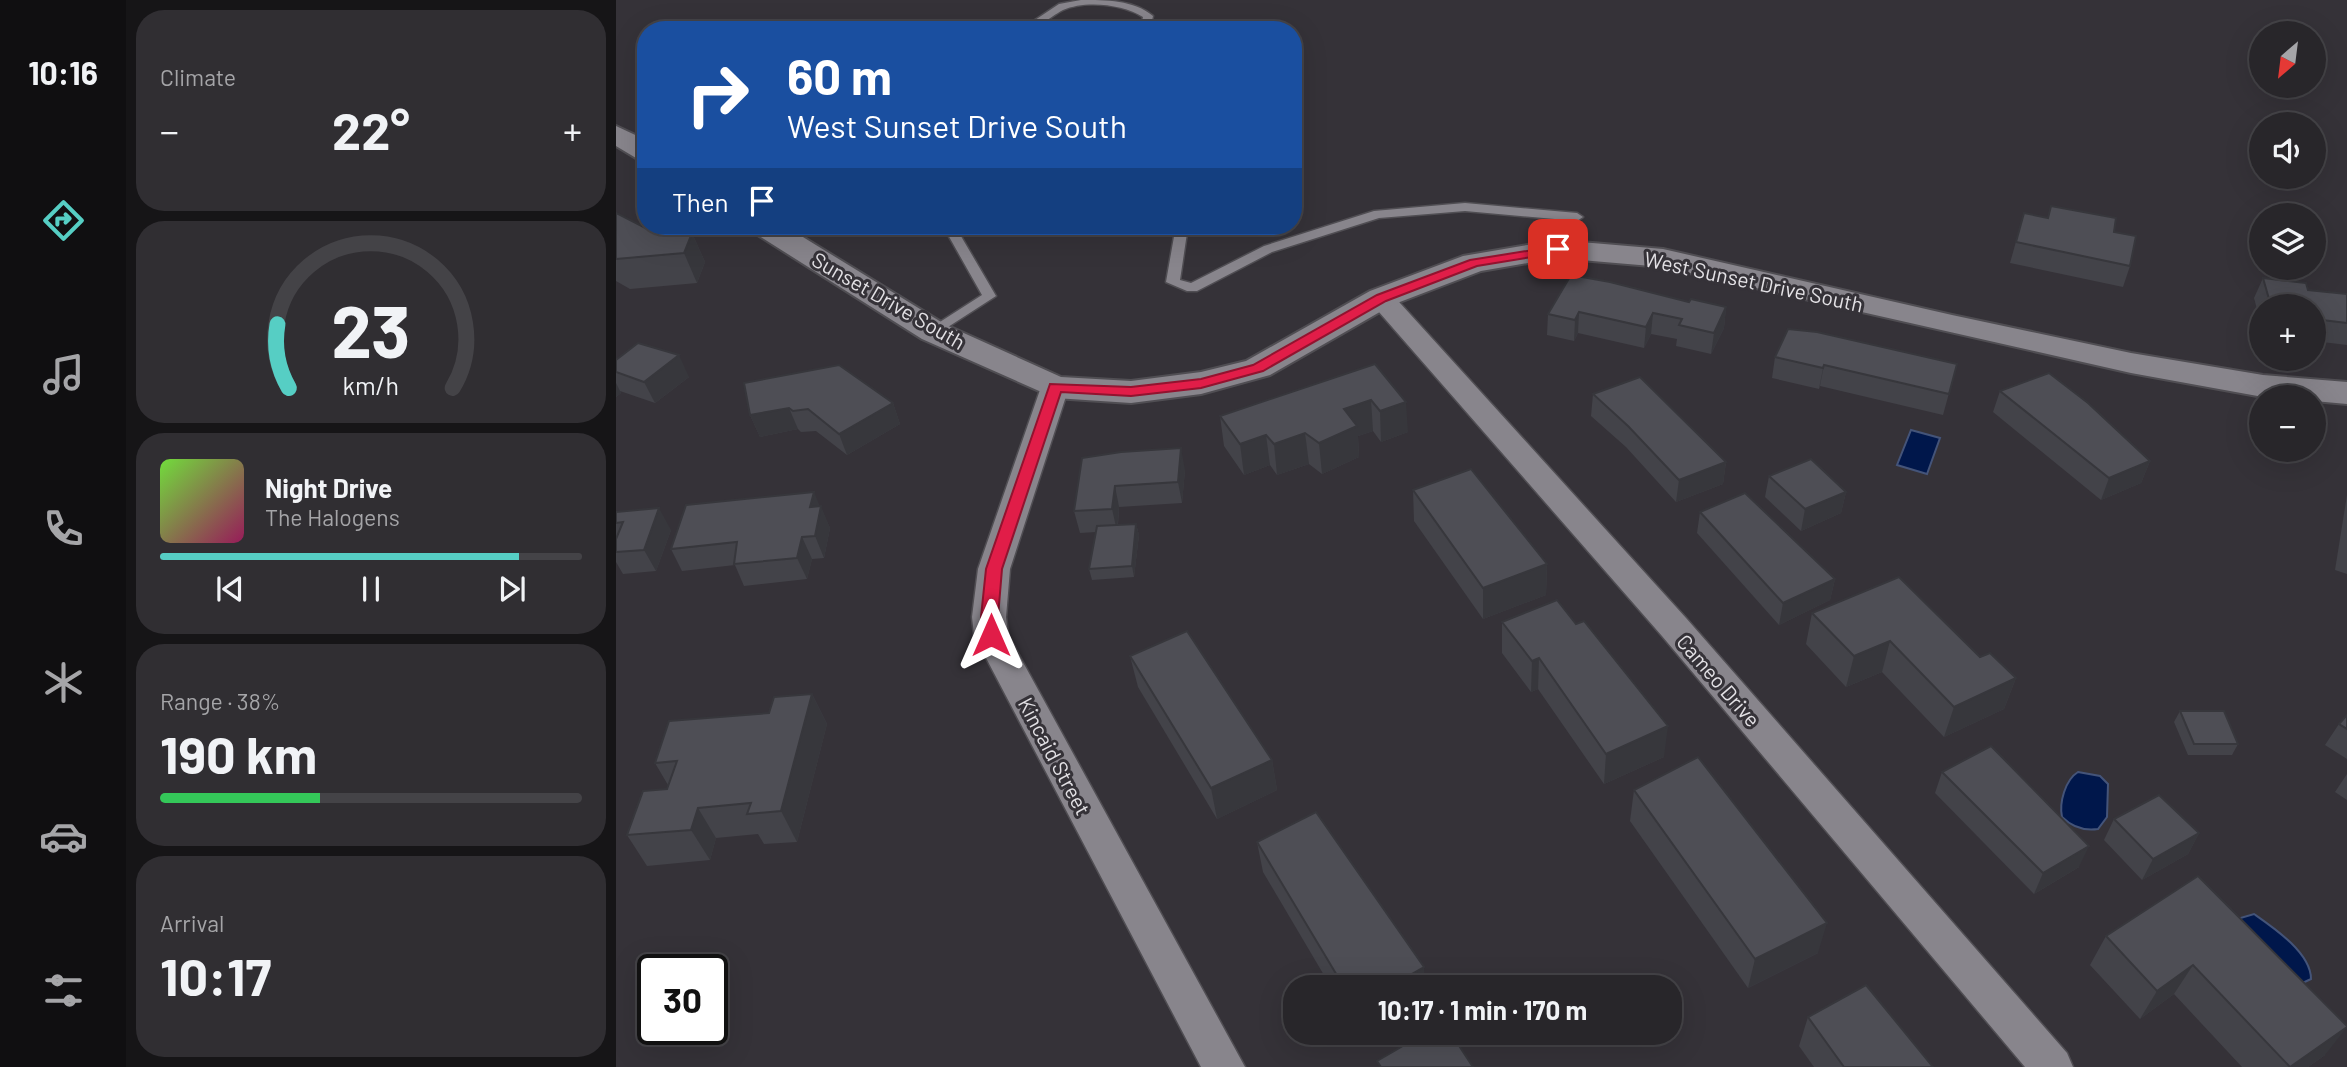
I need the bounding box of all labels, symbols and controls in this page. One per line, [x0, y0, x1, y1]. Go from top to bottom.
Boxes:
north arrow [2249, 21, 2326, 98]
map controls [2249, 21, 2326, 462]
text: 60 m [787, 46, 892, 105]
icon: right [672, 49, 763, 140]
text: 10:16 [28, 53, 98, 91]
text: Climate [160, 63, 236, 91]
text: 22° [332, 98, 410, 160]
text: West Sunset Drive South [787, 106, 1127, 144]
text: − [160, 107, 179, 153]
text: + [563, 107, 582, 153]
button: sound [2249, 112, 2326, 189]
icon: arrive [743, 182, 781, 220]
text: Then [672, 186, 729, 217]
icon: directions [39, 196, 88, 245]
button: layers [2249, 203, 2326, 280]
pin [1528, 219, 1588, 279]
icon: arrive [1539, 230, 1577, 268]
street label: Sunset Drive South [808, 246, 970, 354]
street label: West Sunset Drive South [1642, 246, 1866, 316]
text: 23 [331, 286, 411, 374]
button: + [2249, 294, 2326, 371]
icon: music [39, 350, 88, 399]
text: km/h [343, 370, 399, 400]
button: − [2249, 385, 2326, 462]
text: Night Drive [265, 472, 392, 503]
text: The Halogens [265, 503, 400, 531]
icon: phone [39, 504, 88, 553]
icon: previous [211, 570, 249, 608]
icon: pause [352, 570, 390, 608]
icon: next [493, 570, 531, 608]
position arrow [954, 598, 1028, 672]
street label: Cameo Drive [1672, 629, 1766, 731]
icon: climate [39, 658, 88, 707]
text: Range · 38% [160, 687, 280, 715]
street label: Kincaid Street [1014, 693, 1096, 819]
text: 190 km [160, 722, 317, 784]
icon: car [39, 812, 88, 861]
text: Arrival [160, 909, 224, 937]
text: 10:17 [160, 944, 271, 1006]
speed limit sign: 30 [637, 954, 728, 1045]
icon: filters [39, 966, 88, 1015]
text: 10:17 · 1 min · 170 m [1378, 994, 1587, 1025]

